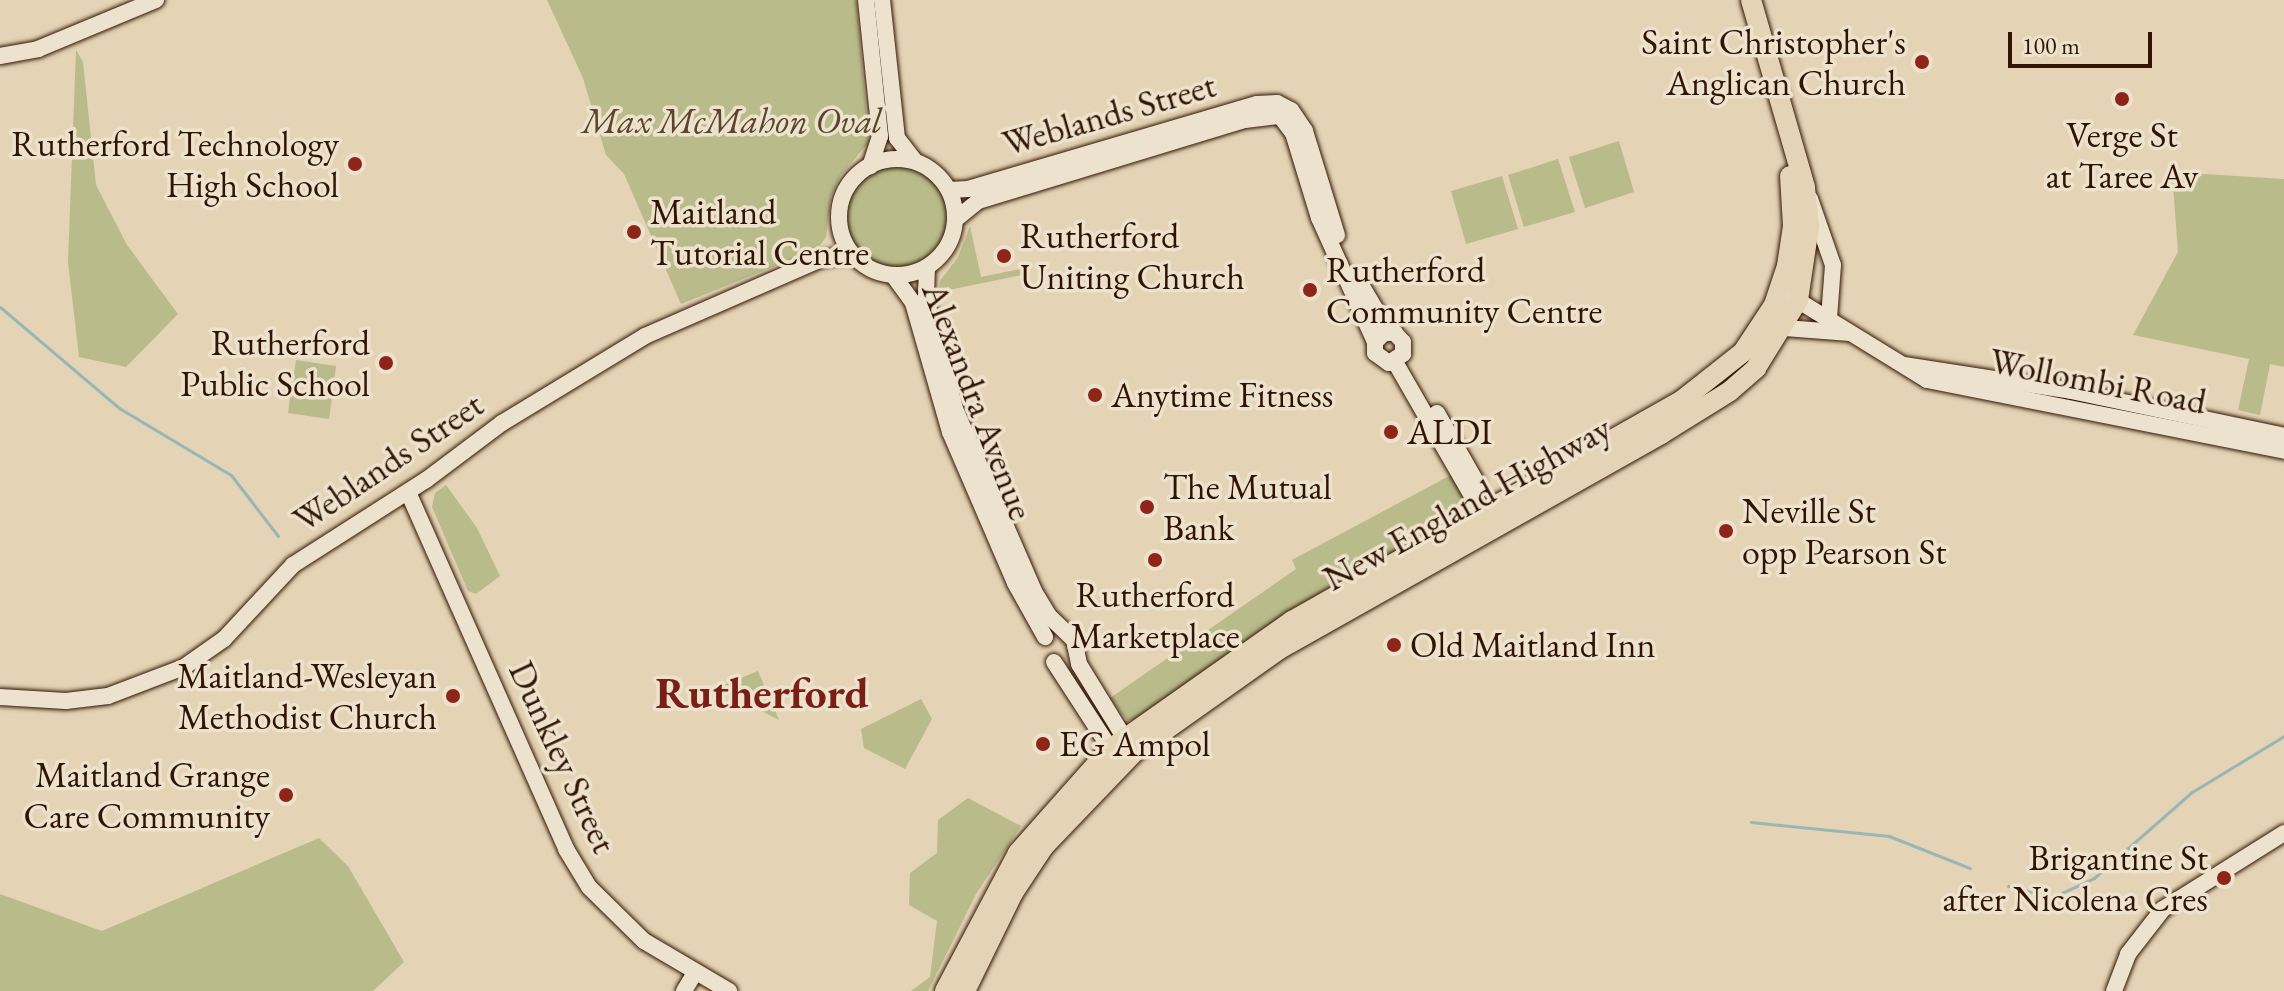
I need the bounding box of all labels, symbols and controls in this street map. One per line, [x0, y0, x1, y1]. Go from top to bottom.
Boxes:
scale bar [2012, 16, 2156, 66]
place label: Saint Christopher's Anglican Church [1641, 19, 1906, 104]
text: 100 m [2022, 30, 2080, 61]
marker: Saint Christopher's Anglican Church [1913, 53, 1931, 71]
street label: Weblands Street [998, 63, 1220, 165]
marker: Verge St at Taree Av [2113, 90, 2131, 108]
park label: Max McMahon Oval [582, 99, 882, 143]
place label: Verge St at Taree Av [2046, 112, 2198, 197]
place label: Rutherford Technology High School [11, 121, 339, 206]
marker: Rutherford Technology High School [346, 155, 364, 173]
place label: Maitland Tutorial Centre [650, 189, 869, 274]
place label: Rutherford Uniting Church [1020, 213, 1245, 298]
marker: Maitland Tutorial Centre [625, 223, 643, 241]
marker: Rutherford Uniting Church [995, 247, 1013, 265]
place label: Rutherford Community Centre [1326, 247, 1602, 332]
street label: Alexandra Avenue [913, 276, 1043, 526]
marker: Rutherford Community Centre [1301, 281, 1319, 299]
place label: Rutherford Public School [180, 320, 370, 405]
street label: Wollombi Road [1986, 339, 2210, 423]
marker: Rutherford Public School [377, 354, 395, 372]
place label: Anytime Fitness [1111, 373, 1333, 417]
street label: Weblands Street [285, 383, 491, 541]
marker: Anytime Fitness [1086, 386, 1104, 404]
street label: New England Highway [1316, 406, 1618, 600]
place label: ALDI [1407, 410, 1492, 454]
marker: ALDI [1382, 423, 1400, 441]
place label: The Mutual Bank [1163, 464, 1332, 549]
place label: Neville St opp Pearson St [1742, 488, 1947, 573]
marker: The Mutual Bank [1138, 498, 1156, 516]
marker: Neville St opp Pearson St [1717, 522, 1735, 540]
marker: Rutherford Marketplace [1146, 551, 1164, 569]
place label: Rutherford Marketplace [1070, 572, 1240, 657]
place label: Old Maitland Inn [1410, 623, 1655, 667]
marker: Old Maitland Inn [1385, 636, 1403, 654]
place label: Maitland-Wesleyan Methodist Church [177, 653, 437, 738]
street label: Dunkley Street [500, 654, 626, 860]
district label: Rutherford [655, 667, 869, 719]
marker: Maitland-Wesleyan Methodist Church [444, 687, 462, 705]
place label: EG Ampol [1059, 722, 1210, 766]
marker: EG Ampol [1034, 735, 1052, 753]
place label: Maitland Grange Care Community [24, 752, 270, 837]
marker: Maitland Grange Care Community [277, 786, 295, 804]
place label: Brigantine St after Nicolena Cres [1943, 835, 2208, 920]
marker: Brigantine St after Nicolena Cres [2215, 869, 2233, 887]

